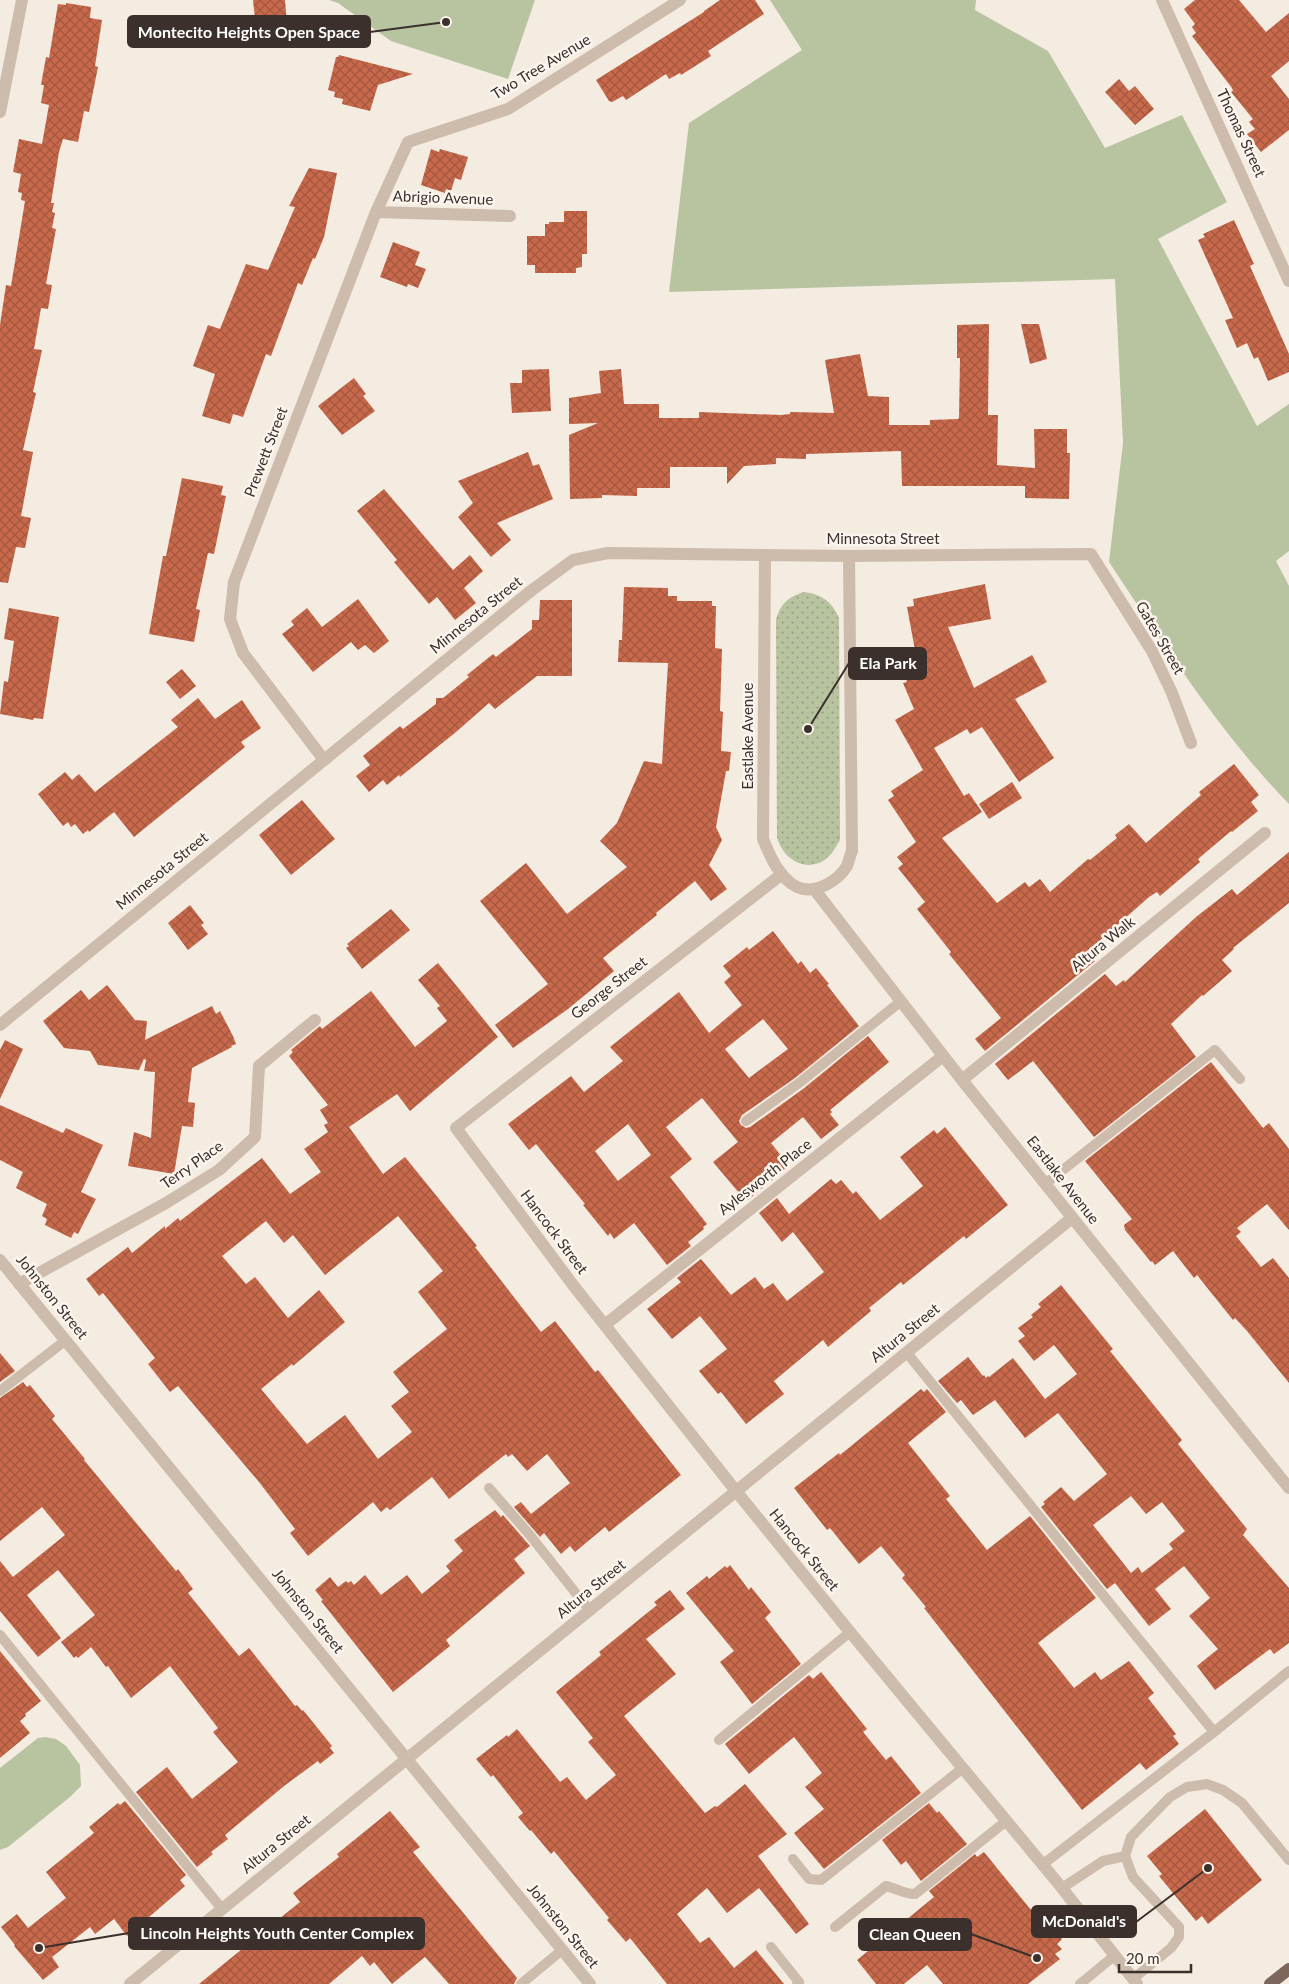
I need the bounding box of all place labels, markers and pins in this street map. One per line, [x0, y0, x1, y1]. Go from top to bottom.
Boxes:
callout: Montecito Heights Open Space [128, 16, 370, 47]
callout: Ela Park [849, 648, 926, 679]
callout: McDonald's [1032, 1906, 1136, 1937]
callout: Lincoln Heights Youth Center Complex [129, 1918, 424, 1949]
callout: Clean Queen [859, 1919, 971, 1950]

